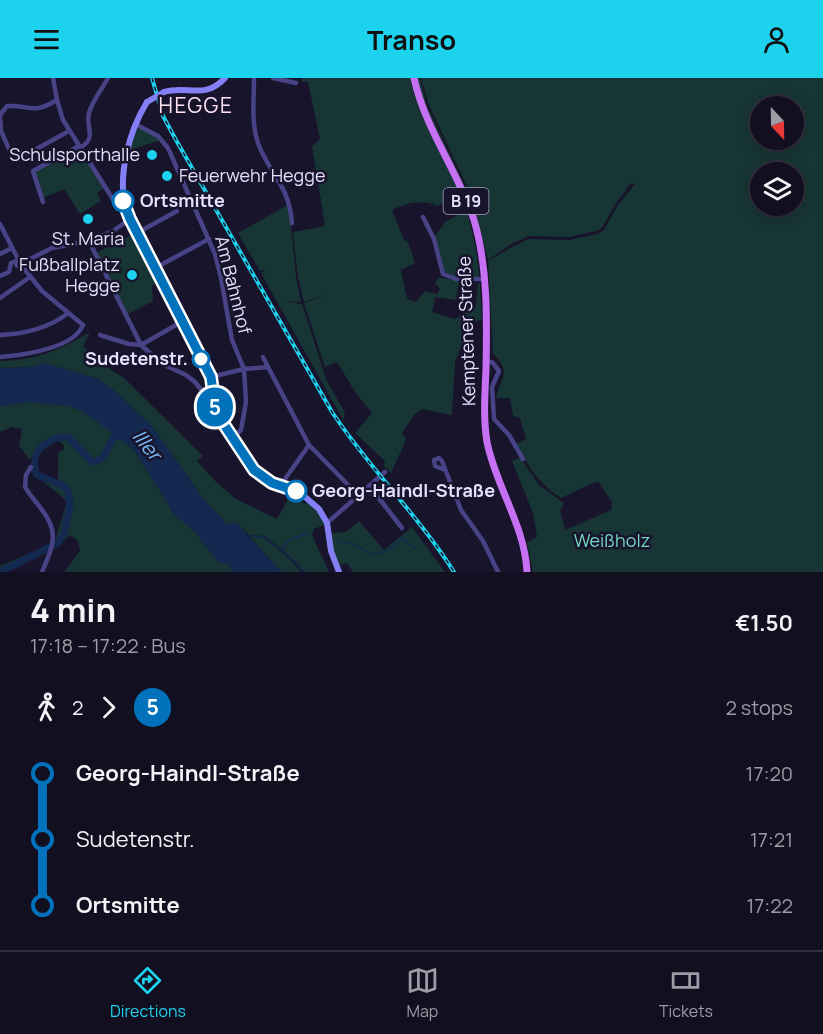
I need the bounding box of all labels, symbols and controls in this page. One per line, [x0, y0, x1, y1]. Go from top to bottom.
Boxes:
text: Transo [367, 21, 456, 58]
icon: menu [30, 23, 63, 56]
icon: person [760, 23, 793, 56]
district label: HEGGE [159, 91, 233, 119]
north arrow [750, 96, 804, 150]
map controls [750, 96, 804, 216]
place label: Schulsporthalle [9, 142, 140, 166]
marker: Schulsporthalle [145, 148, 159, 162]
button: layers [750, 162, 804, 216]
place label: Feuerwehr Hegge [179, 163, 325, 187]
marker: Feuerwehr Hegge [160, 169, 174, 183]
place label: Ortsmitte [140, 188, 225, 212]
road number: B 19 [444, 188, 488, 214]
marker: Ortsmitte [112, 190, 134, 212]
marker: St. Maria [81, 212, 95, 226]
place label: St. Maria [52, 226, 124, 250]
street label: Am Bahnhof [210, 233, 258, 337]
place label: Fußballplatz Hegge [19, 252, 120, 297]
street label: Kemptener Straße [451, 256, 481, 407]
marker: Fußballplatz Hegge [125, 268, 139, 282]
place label: Sudetenstr. [85, 346, 188, 370]
marker: Sudetenstr. [192, 350, 210, 368]
line badge: 5 [196, 388, 234, 426]
text: 5 [209, 393, 221, 421]
water label: Iller [127, 423, 170, 468]
place label: Georg-Haindl-Straße [312, 478, 495, 502]
marker: Georg-Haindl-Straße [285, 480, 307, 502]
park label: Weißholz [574, 528, 650, 552]
text: 4 min [30, 587, 116, 632]
text: €1.50 [735, 608, 793, 638]
text: 17:18 – 17:22 · Bus [30, 632, 186, 659]
icon: walk [30, 691, 63, 724]
icon: forward [92, 691, 125, 724]
text: 5 [146, 693, 159, 721]
text: 2 [72, 694, 83, 721]
text: 2 stops [725, 694, 793, 721]
text: Georg-Haindl-Straße [76, 758, 300, 788]
text: 17:20 [746, 760, 793, 787]
text: Sudetenstr. [76, 824, 195, 854]
text: 17:21 [750, 826, 793, 853]
text: Ortsmitte [76, 890, 180, 920]
text: 17:22 [746, 892, 793, 919]
tab: Directions [110, 964, 186, 1022]
tab: Map [406, 964, 439, 1022]
tab: Tickets [659, 964, 713, 1022]

